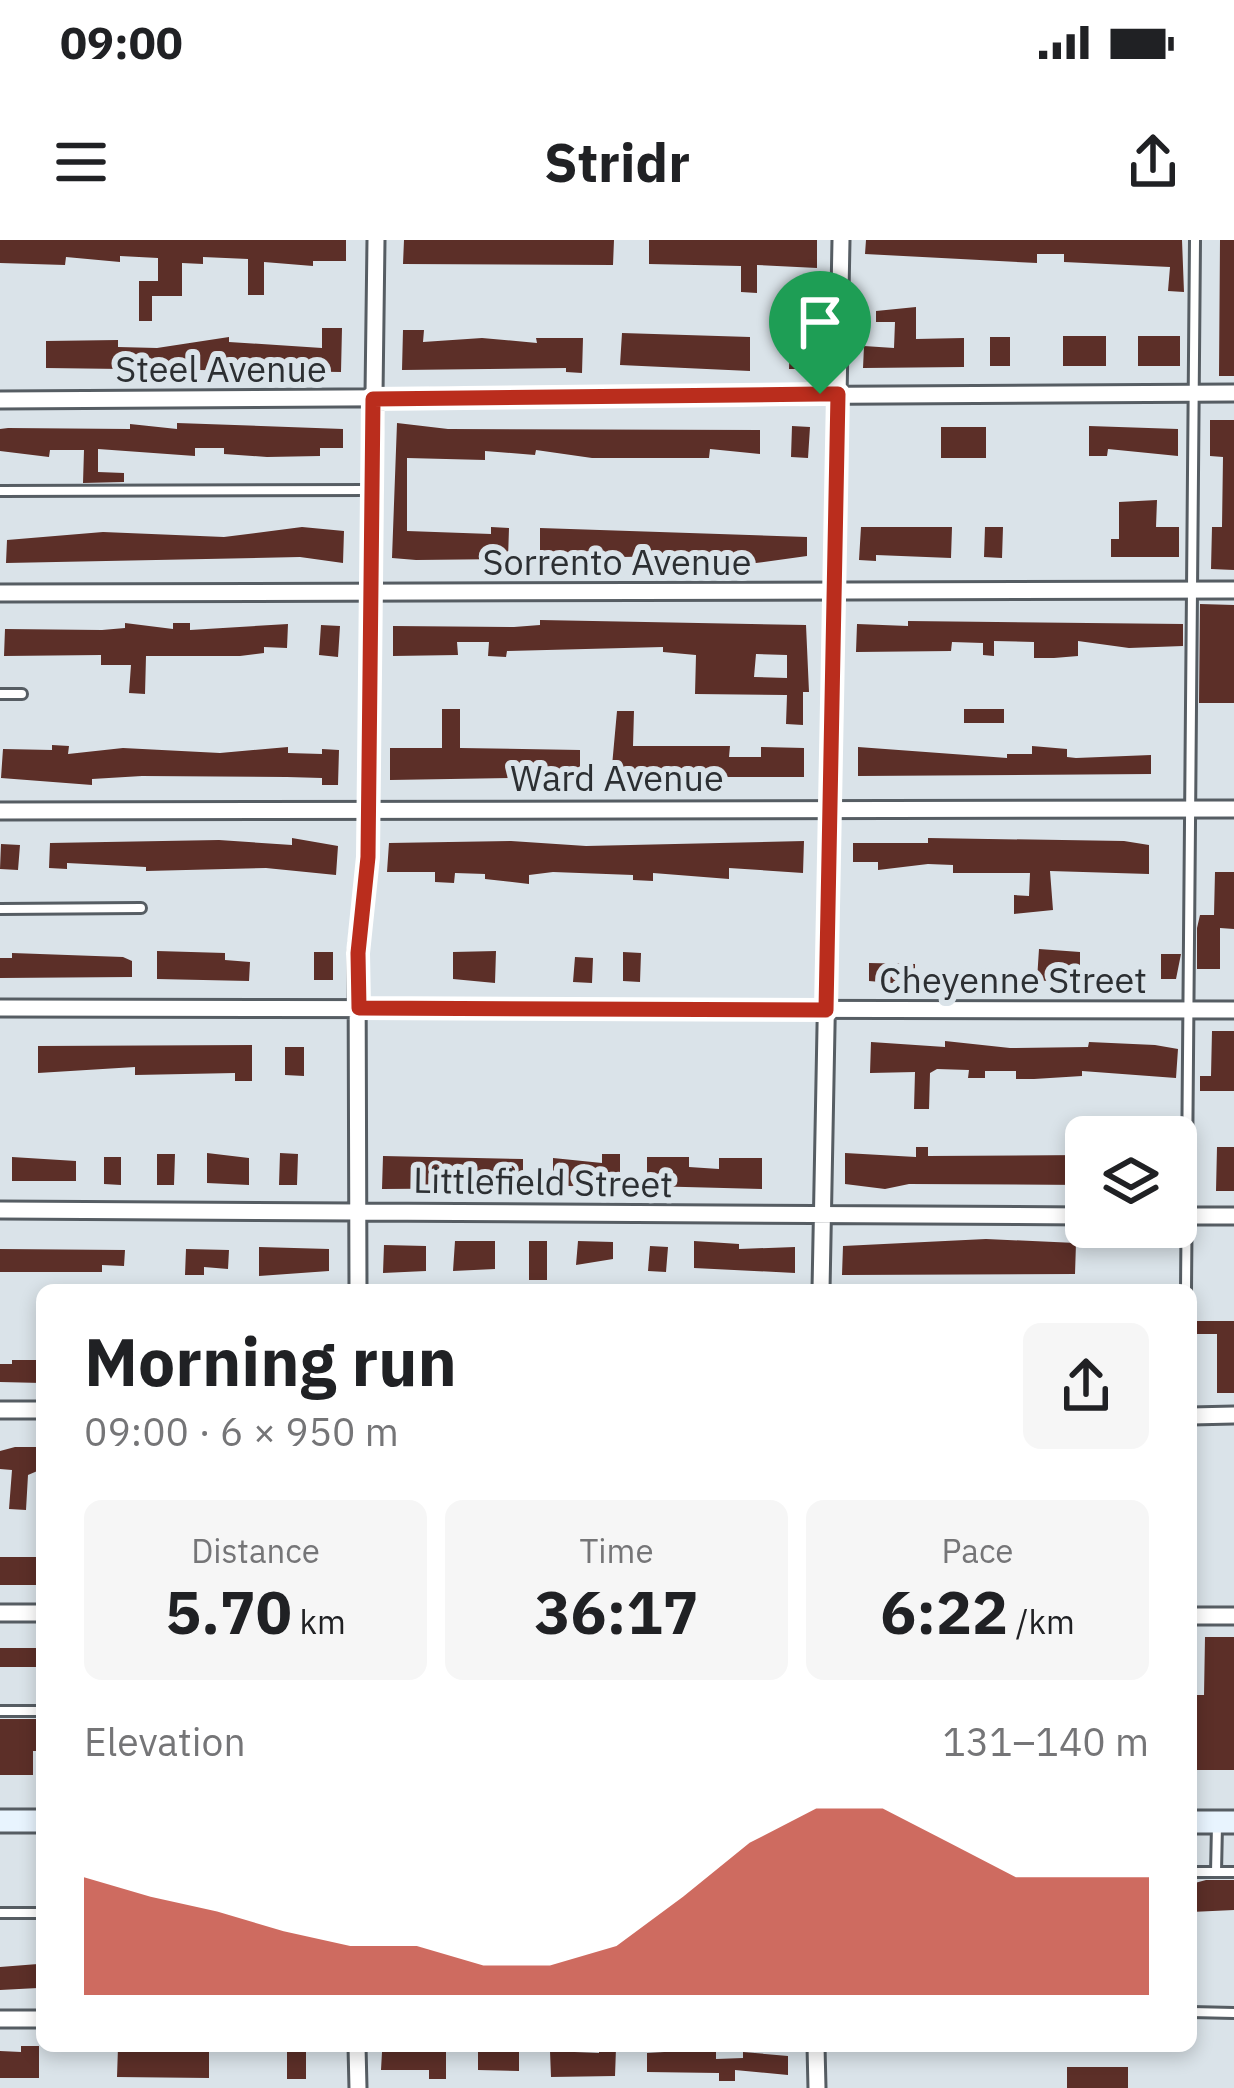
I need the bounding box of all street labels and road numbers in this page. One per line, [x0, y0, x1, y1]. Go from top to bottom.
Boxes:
street label: Steel Avenue [115, 345, 327, 392]
street label: Sorrento Avenue [483, 538, 751, 585]
street label: Ward Avenue [510, 754, 724, 801]
street label: Cheyenne Street [879, 956, 1147, 1003]
street label: Littlefield Street [413, 1156, 673, 1207]

